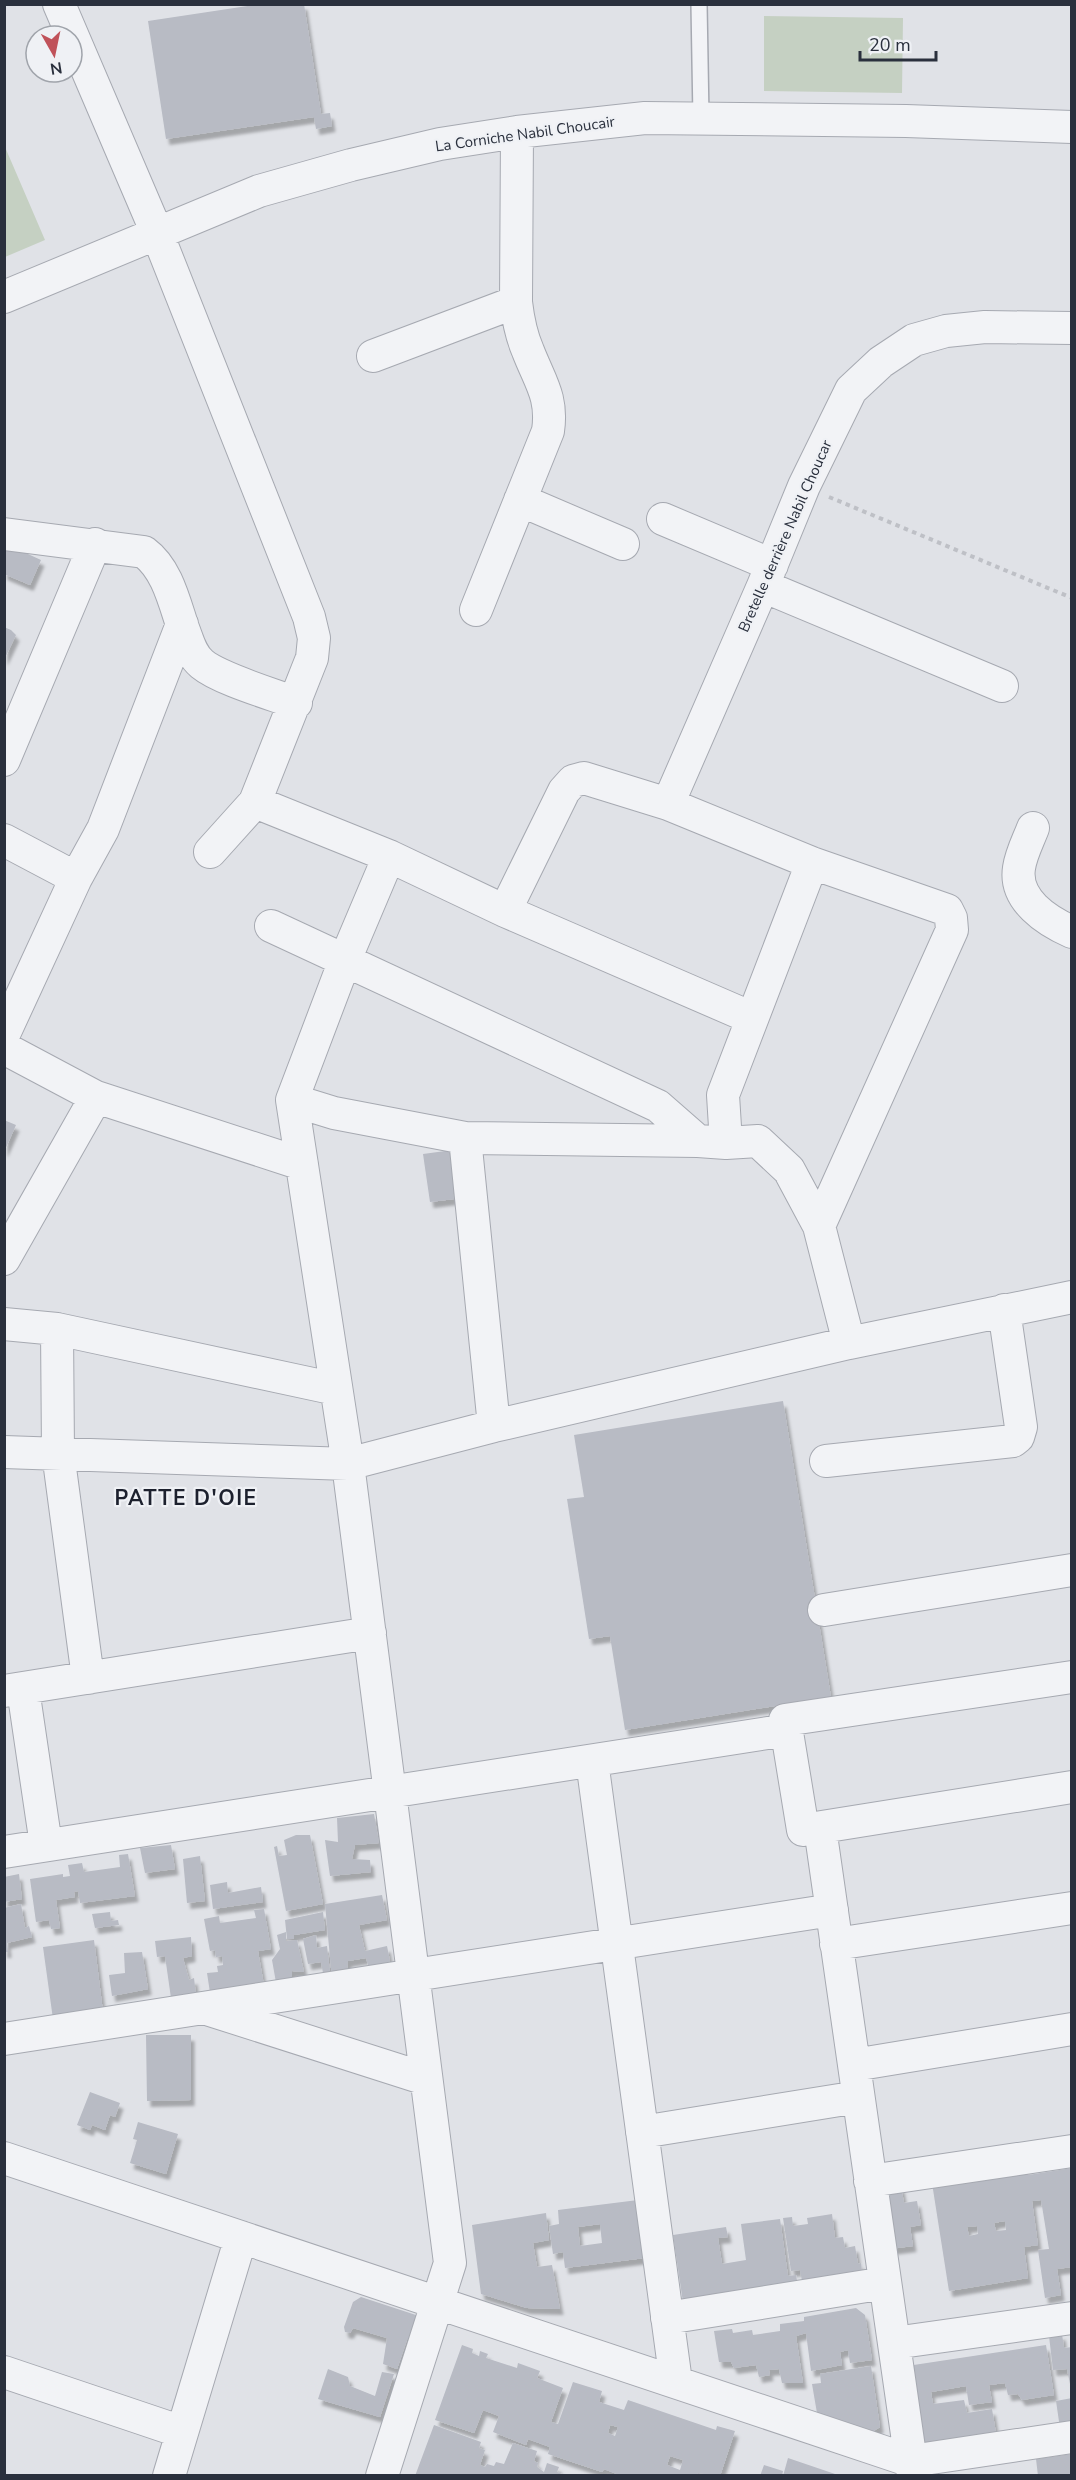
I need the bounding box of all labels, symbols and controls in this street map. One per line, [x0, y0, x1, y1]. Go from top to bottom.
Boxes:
north arrow [24, 24, 84, 84]
scale bar [860, 24, 936, 62]
text: 20 m [869, 33, 911, 57]
text: N [49, 56, 64, 80]
street label: La Corniche Nabil Choucair [434, 111, 617, 157]
street label: Bretelle derrière Nabil Choucar [733, 436, 837, 635]
district label: PATTE D'OIE [114, 1484, 258, 1512]

